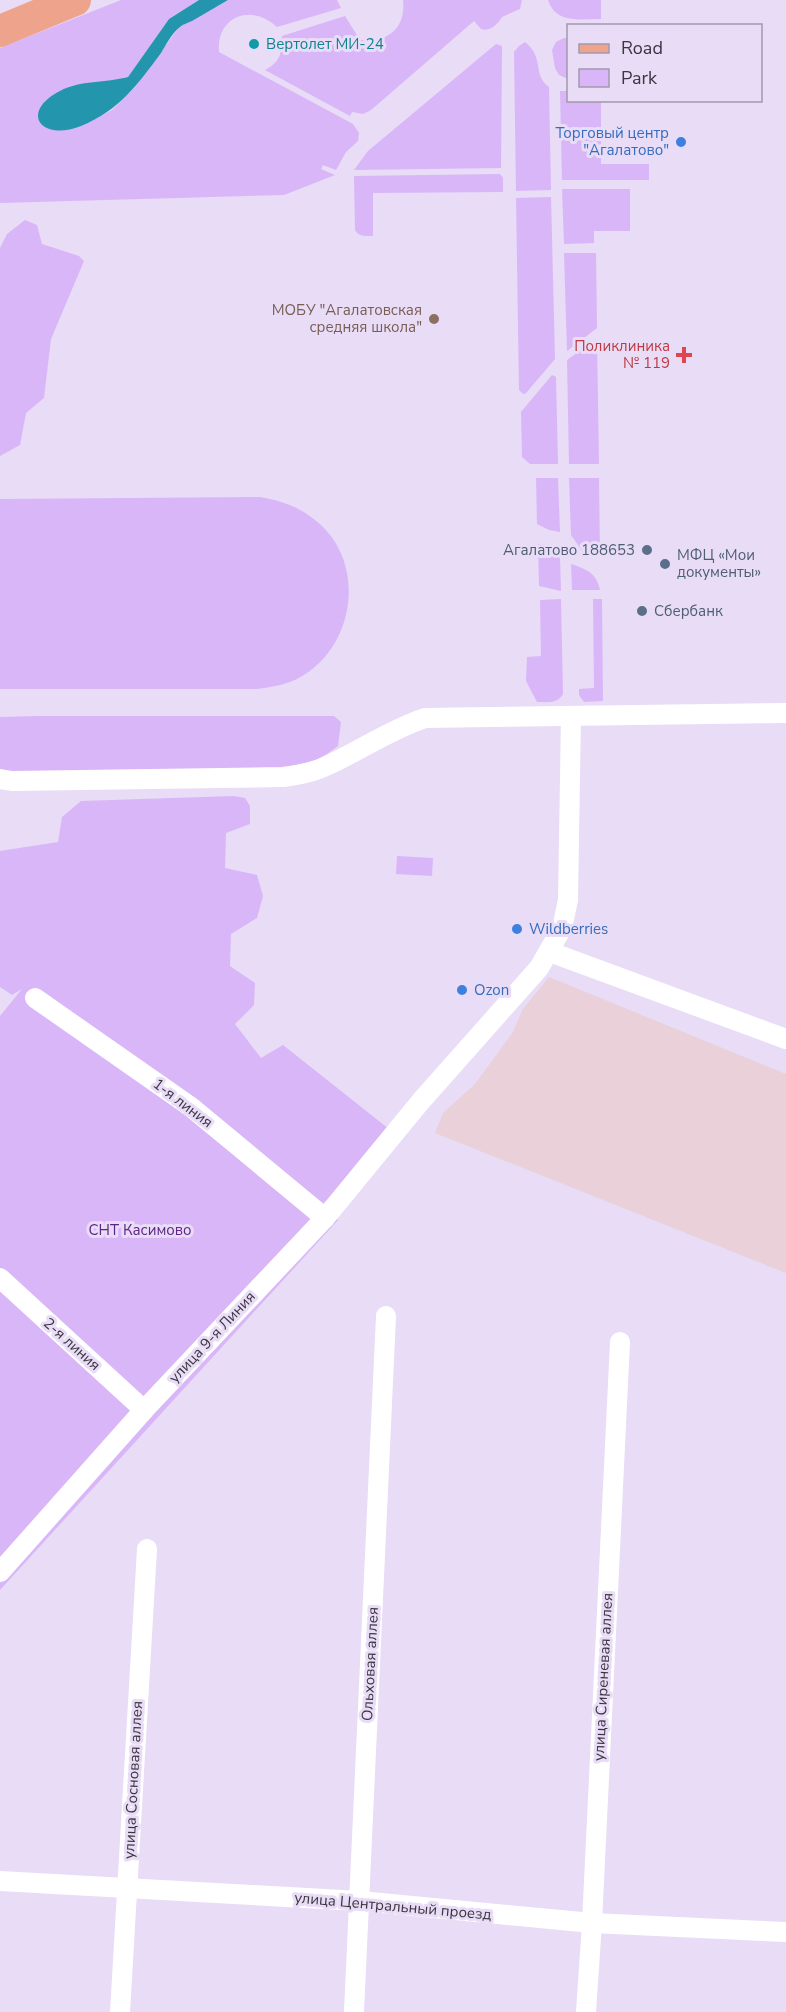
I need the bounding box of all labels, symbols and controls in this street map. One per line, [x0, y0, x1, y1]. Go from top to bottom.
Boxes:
legend [567, 24, 762, 102]
place label: Вертолет МИ-24 [266, 34, 384, 54]
text: Road [621, 36, 663, 60]
marker: Вертолет МИ-24 [247, 37, 261, 51]
text: Park [621, 66, 658, 90]
place label: Торговый центр "Агалатово" [555, 123, 669, 160]
marker: Торговый центр "Агалатово" [674, 135, 688, 149]
place label: МОБУ "Агалатовская средняя школа" [272, 300, 422, 337]
marker: МОБУ "Агалатовская средняя школа" [427, 312, 441, 326]
place label: Поликлиника № 119 [574, 336, 670, 373]
marker: Поликлиника № 119 [675, 346, 693, 364]
place label: Агалатово 188653 [503, 540, 635, 560]
marker: Агалатово 188653 [640, 543, 654, 557]
place label: МФЦ «Мои документы» [677, 545, 761, 582]
marker: МФЦ «Мои документы» [658, 557, 672, 571]
place label: Сбербанк [654, 601, 723, 621]
marker: Сбербанк [635, 604, 649, 618]
place label: Wildberries [529, 919, 608, 939]
marker: Wildberries [510, 922, 524, 936]
place label: Ozon [474, 980, 509, 1000]
marker: Ozon [455, 983, 469, 997]
street label: 1-я линия [149, 1074, 217, 1132]
park label: СНТ Касимово [88, 1220, 192, 1240]
street label: улица 9-я Линия [164, 1287, 260, 1387]
street label: 2-я линия [39, 1313, 105, 1375]
street label: улица Сиреневая аллея [589, 1592, 617, 1762]
street label: Ольховая аллея [357, 1606, 383, 1722]
street label: улица Сосновая аллея [119, 1700, 147, 1860]
street label: улица Центральный проезд [294, 1887, 493, 1925]

